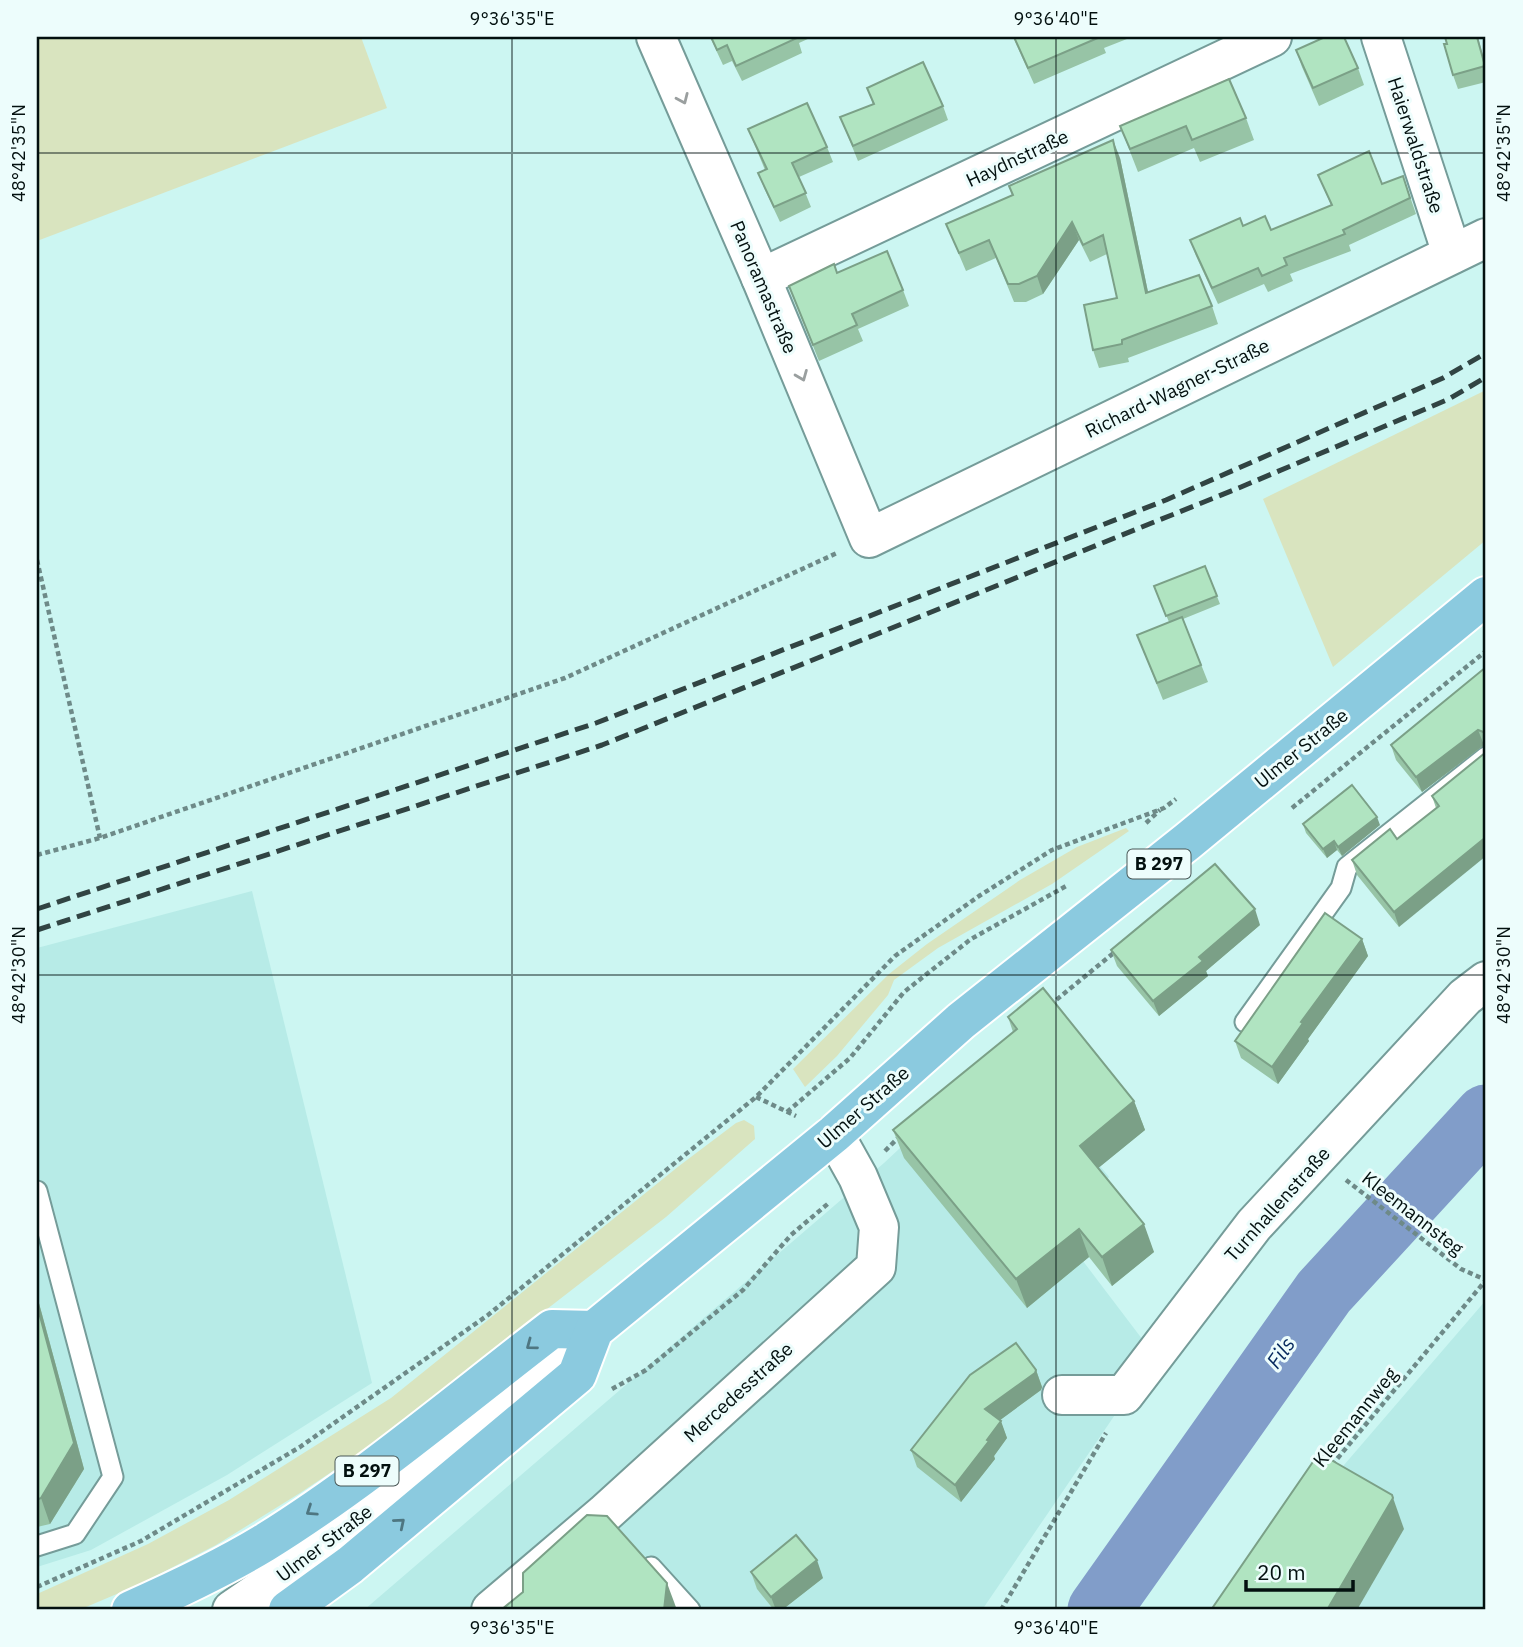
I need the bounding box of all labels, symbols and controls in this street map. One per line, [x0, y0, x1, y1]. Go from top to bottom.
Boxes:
text: 9°36'35"E [470, 7, 554, 30]
text: 9°36'40"E [1014, 7, 1098, 30]
street label: Haierwaldstraße [1383, 74, 1449, 216]
one-way arrow [675, 93, 689, 105]
text: 48°42'35"N [7, 104, 30, 202]
text: 48°42'35"N [1492, 104, 1515, 202]
street label: Haydnstraße [962, 124, 1072, 192]
street label: Panoramastraße [725, 217, 803, 357]
street label: Richard-Wagner-Straße [1081, 333, 1273, 443]
one-way arrow [794, 369, 808, 381]
street label: Ulmer Straße [1249, 703, 1353, 793]
road number: B 297 [1128, 850, 1190, 878]
text: 48°42'30"N [7, 926, 30, 1024]
text: 48°42'30"N [1492, 926, 1515, 1024]
street label: Ulmer Straße [812, 1061, 914, 1153]
street label: Turnhallenstraße [1219, 1142, 1335, 1266]
street label: Kleemannsteg [1357, 1166, 1469, 1260]
water label: Fils [1259, 1331, 1301, 1374]
one-way arrow [527, 1336, 539, 1349]
street label: Mercedesstraße [678, 1337, 798, 1447]
street label: Kleemannweg [1308, 1362, 1402, 1472]
road number: B 297 [336, 1456, 398, 1486]
street label: Ulmer Straße [271, 1499, 377, 1587]
one-way arrow [306, 1503, 319, 1515]
one-way arrow [391, 1519, 404, 1531]
scale bar [1246, 1549, 1353, 1593]
text: 20 m [1257, 1558, 1306, 1586]
text: 9°36'35"E [470, 1616, 554, 1639]
text: 9°36'40"E [1014, 1616, 1098, 1639]

